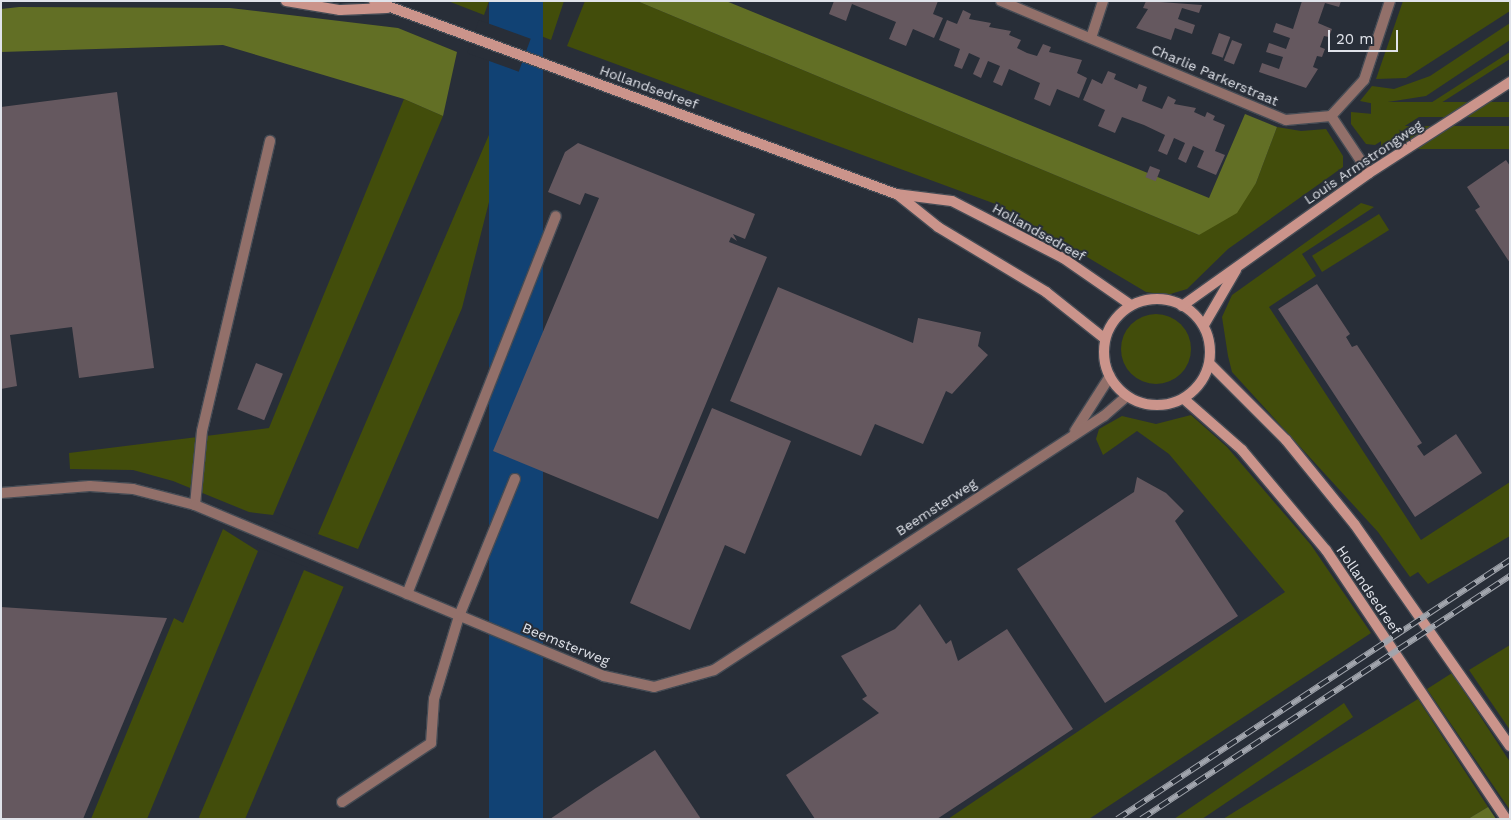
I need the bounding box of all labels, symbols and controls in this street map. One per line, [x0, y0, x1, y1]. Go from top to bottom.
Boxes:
scale bar [1331, 20, 1401, 52]
text: 20 m [1336, 30, 1374, 48]
street label: Charlie Parkerstraat [1149, 41, 1281, 109]
street label: Hollandsedreef [597, 61, 701, 113]
street label: Louis Armstrongweg [1300, 116, 1426, 208]
street label: Hollandsedreef [990, 199, 1088, 265]
street label: Beemsterweg [893, 475, 979, 539]
street label: Hollandsedreef [1333, 542, 1405, 638]
street label: Beemsterweg [520, 619, 612, 669]

